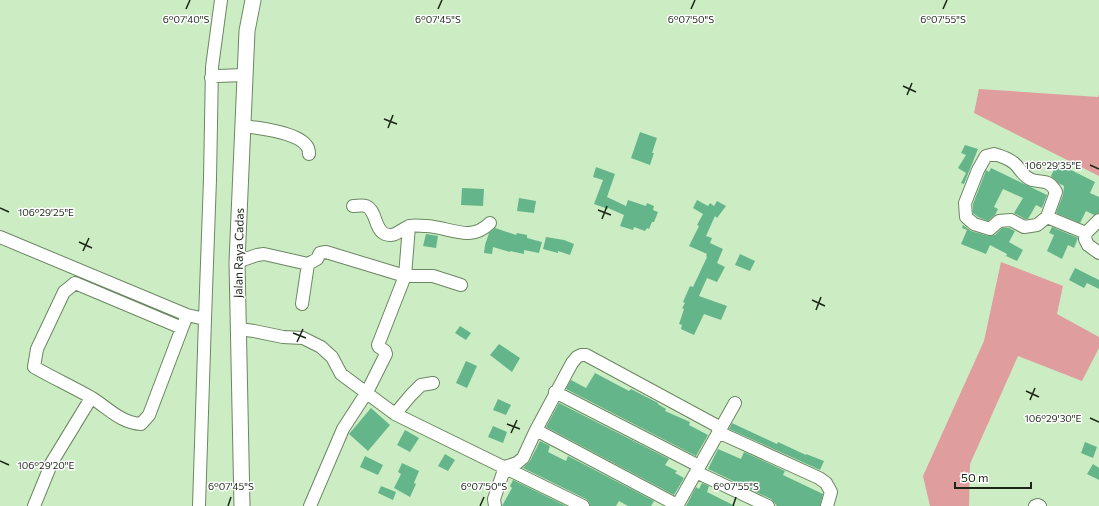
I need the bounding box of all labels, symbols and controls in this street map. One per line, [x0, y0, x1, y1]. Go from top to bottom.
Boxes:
text: 6°07'40"S [163, 13, 209, 25]
text: 6°07'45"S [415, 13, 461, 25]
text: 6°07'50"S [668, 13, 714, 25]
text: 6°07'55"S [920, 13, 966, 25]
text: 106°29'35"E [1025, 159, 1081, 171]
text: 106°29'25"E [18, 206, 74, 218]
street label: Jalan Raya Cadas [230, 208, 247, 298]
text: 106°29'30"E [1024, 412, 1082, 424]
text: 106°29'20"E [18, 459, 74, 471]
scale bar [955, 464, 1031, 490]
text: 50 m [961, 470, 989, 484]
text: 6°07'45"S [208, 480, 254, 492]
text: 6°07'50"S [461, 480, 507, 492]
text: 6°07'55"S [713, 480, 759, 492]

